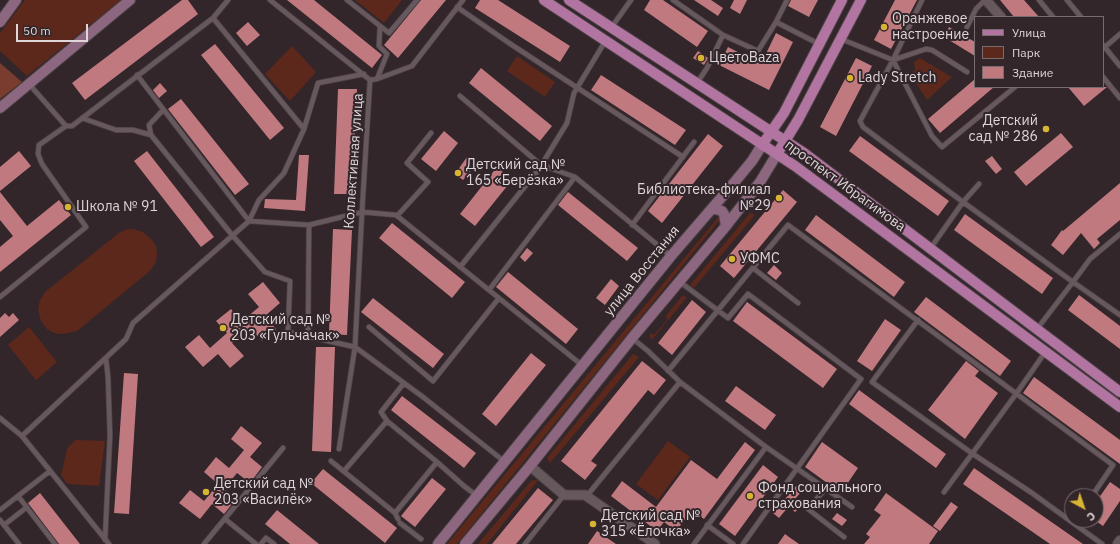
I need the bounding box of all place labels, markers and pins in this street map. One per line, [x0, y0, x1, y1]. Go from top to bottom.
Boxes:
place label: Оранжевое настроение [892, 11, 969, 44]
marker: Оранжевое настроение [879, 22, 889, 32]
place label: ЦветоBaza [709, 50, 779, 66]
marker: ЦветоBaza [696, 53, 706, 63]
place label: Lady Stretch [858, 70, 937, 86]
marker: Lady Stretch [845, 73, 855, 83]
place label: Детский сад № 286 [969, 113, 1038, 146]
marker: Детский сад № 286 [1041, 124, 1051, 134]
place label: Детский сад № 165 «Берёзка» [466, 157, 565, 190]
marker: Детский сад № 165 «Берёзка» [453, 168, 463, 178]
place label: Библиотека-филиал №29 [637, 182, 771, 214]
marker: Библиотека-филиал №29 [774, 193, 784, 203]
place label: Школа № 91 [76, 199, 158, 215]
marker: Школа № 91 [63, 202, 73, 212]
place label: УФМС [740, 251, 780, 267]
marker: УФМС [727, 254, 737, 264]
place label: Детский сад № 203 «Гульчачак» [231, 312, 340, 344]
marker: Детский сад № 203 «Гульчачак» [218, 323, 228, 333]
place label: Детский сад № 203 «Василёк» [214, 476, 313, 508]
place label: Фонд социального страхования [758, 480, 882, 512]
marker: Детский сад № 203 «Василёк» [201, 487, 211, 497]
marker: Фонд социального страхования [745, 491, 755, 501]
place label: Детский сад № 315 «Ёлочка» [601, 508, 700, 540]
marker: Детский сад № 315 «Ёлочка» [588, 519, 598, 529]

